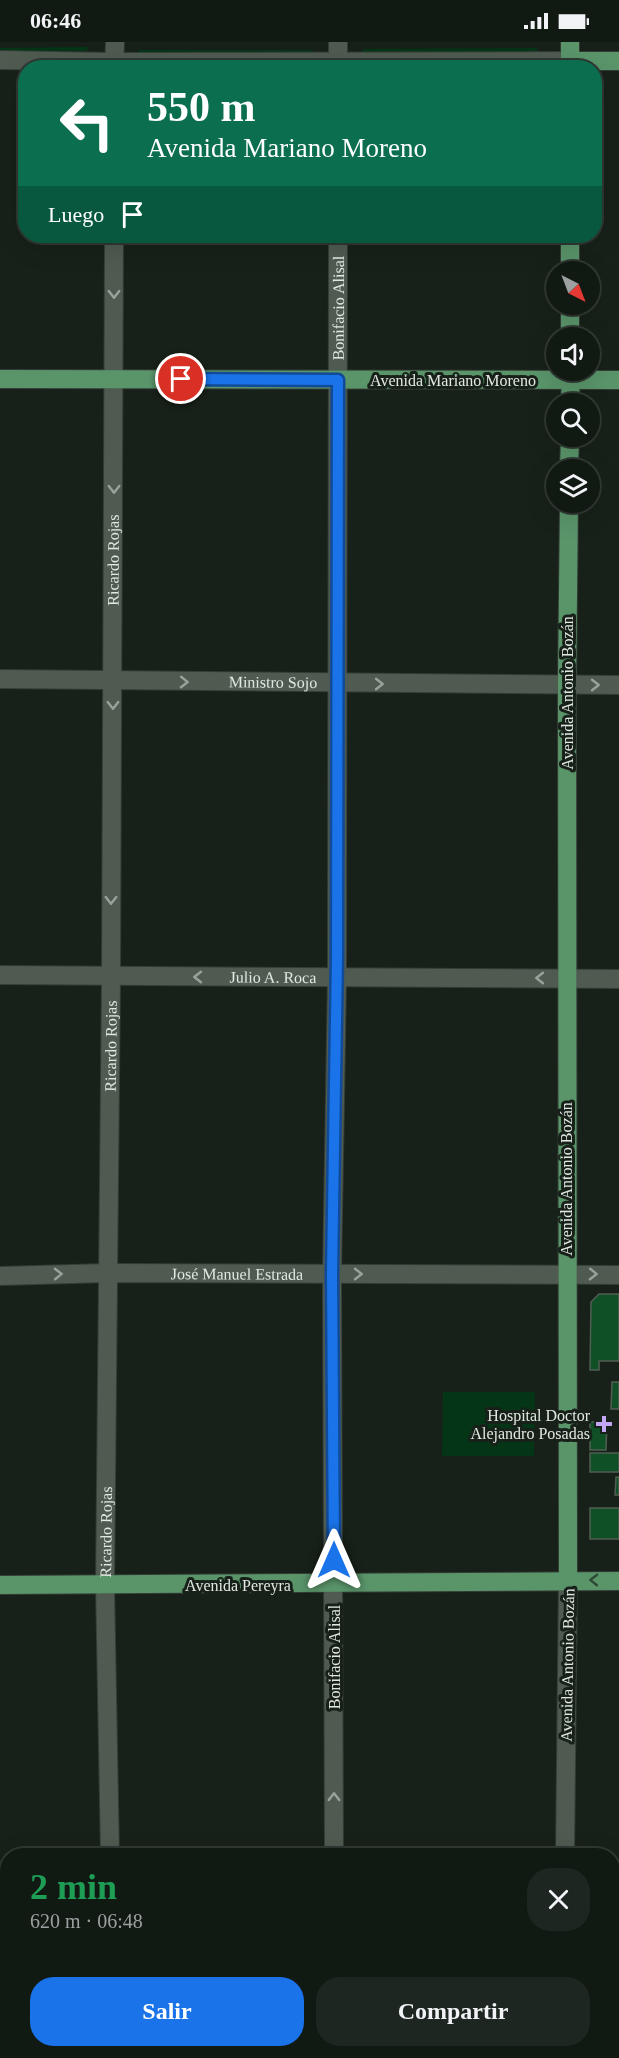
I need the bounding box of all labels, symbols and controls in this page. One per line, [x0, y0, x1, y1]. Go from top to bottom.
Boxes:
text: 06:46 [30, 8, 81, 33]
icon: left [48, 84, 126, 162]
text: 550 m [147, 84, 256, 130]
text: Avenida Mariano Moreno [147, 133, 427, 163]
icon: arrive [116, 198, 149, 231]
text: Luego [48, 202, 104, 227]
street label: Bonifacio Alisal [330, 255, 347, 360]
north arrow [546, 261, 600, 315]
map controls [546, 261, 600, 513]
one-way arrow [108, 289, 120, 298]
button: sound [546, 327, 600, 381]
pin [155, 353, 206, 404]
icon: arrive [164, 362, 197, 395]
street label: Avenida Mariano Moreno [370, 372, 536, 389]
button: search [546, 393, 600, 447]
button: layers [546, 459, 600, 513]
one-way arrow [108, 484, 120, 493]
street label: Ricardo Rojas [105, 514, 123, 606]
street label: Avenida Antonio Bozán [559, 616, 576, 770]
street label: Ministro Sojo [229, 673, 317, 692]
one-way arrow [180, 676, 189, 688]
one-way arrow [375, 678, 384, 690]
one-way arrow [591, 679, 600, 691]
one-way arrow [107, 700, 119, 709]
one-way arrow [105, 895, 117, 904]
street label: Julio A. Roca [230, 968, 316, 986]
one-way arrow [193, 971, 202, 983]
one-way arrow [535, 972, 544, 984]
street label: Ricardo Rojas [102, 1000, 121, 1092]
street label: Avenida Antonio Bozán [558, 1102, 575, 1256]
street label: José Manuel Estrada [171, 1265, 303, 1283]
one-way arrow [54, 1268, 63, 1281]
one-way arrow [354, 1268, 363, 1280]
one-way arrow [588, 1268, 597, 1280]
place label: Hospital Doctor Alejandro Posadas [470, 1407, 591, 1443]
marker: Hospital Doctor Alejandro Posadas [595, 1415, 613, 1433]
street label: Ricardo Rojas [97, 1486, 116, 1578]
position arrow [302, 1528, 366, 1592]
one-way arrow [589, 1574, 598, 1587]
street label: Avenida Pereyra [185, 1577, 291, 1595]
street label: Avenida Antonio Bozán [558, 1588, 577, 1742]
street label: Bonifacio Alisal [326, 1604, 343, 1709]
one-way arrow [328, 1793, 340, 1802]
text: 2 min [30, 1867, 117, 1907]
button: close [527, 1868, 590, 1931]
text: 620 m · 06:48 [30, 1910, 143, 1932]
button: Salir [30, 1977, 304, 2046]
button: Compartir [316, 1977, 590, 2046]

